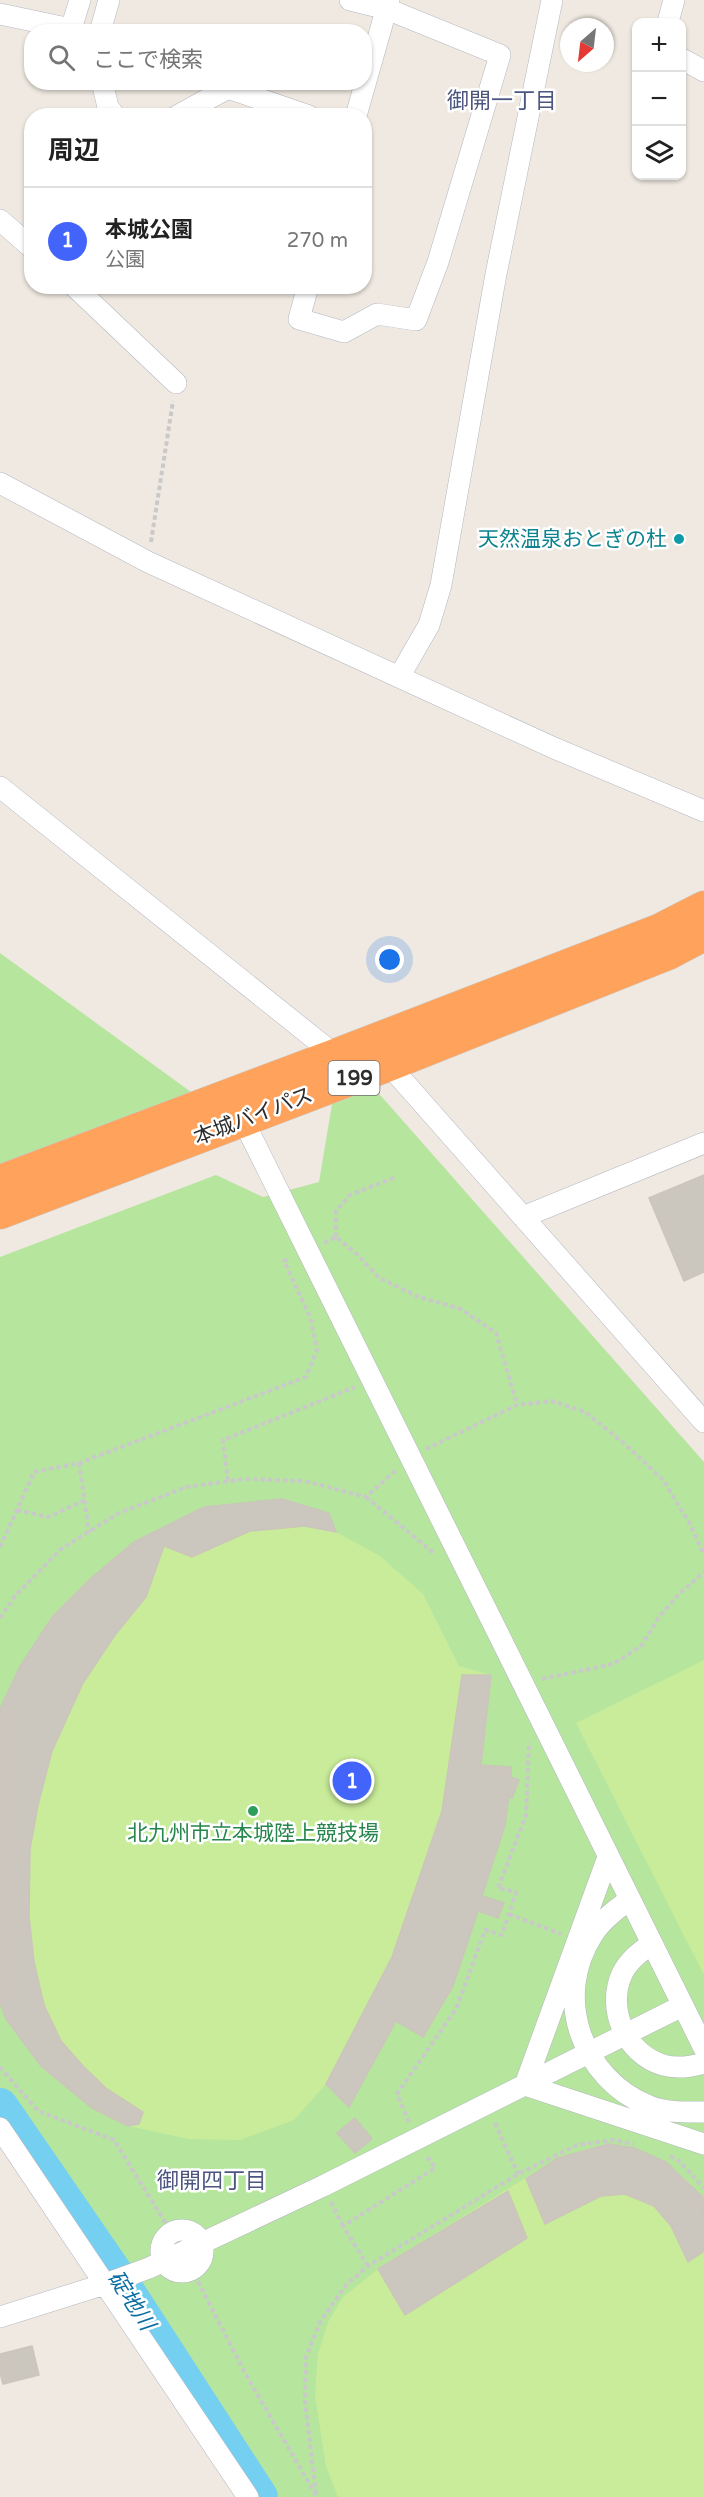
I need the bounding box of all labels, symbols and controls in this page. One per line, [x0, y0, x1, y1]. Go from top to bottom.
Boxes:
north arrow [560, 18, 614, 72]
map controls [632, 18, 686, 180]
button: + [632, 18, 686, 72]
search box [24, 24, 372, 90]
icon: search [45, 41, 78, 74]
text: ここで検索 [93, 47, 203, 73]
button: − [632, 72, 686, 126]
district label: 御開一丁目 [447, 88, 557, 114]
button: layers [632, 126, 686, 180]
text: 周辺 [48, 135, 100, 166]
text: 本城公園 [105, 217, 193, 243]
text: 1 [61, 229, 74, 253]
text: 270 m [287, 229, 348, 253]
text: 公園 [105, 248, 145, 272]
place label: 天然温泉おとぎの杜 [478, 527, 667, 552]
marker: 天然温泉おとぎの杜 [672, 532, 686, 546]
your location [375, 945, 404, 974]
road number: 199 [328, 1061, 380, 1095]
street label: 本城バイパス [190, 1082, 316, 1151]
pin: 1 [332, 1758, 372, 1804]
marker: 北九州市立本城陸上競技場 [246, 1804, 260, 1818]
place label: 北九州市立本城陸上競技場 [127, 1821, 379, 1846]
district label: 御開四丁目 [157, 2168, 267, 2194]
water label: 碇地川 [102, 2266, 161, 2337]

